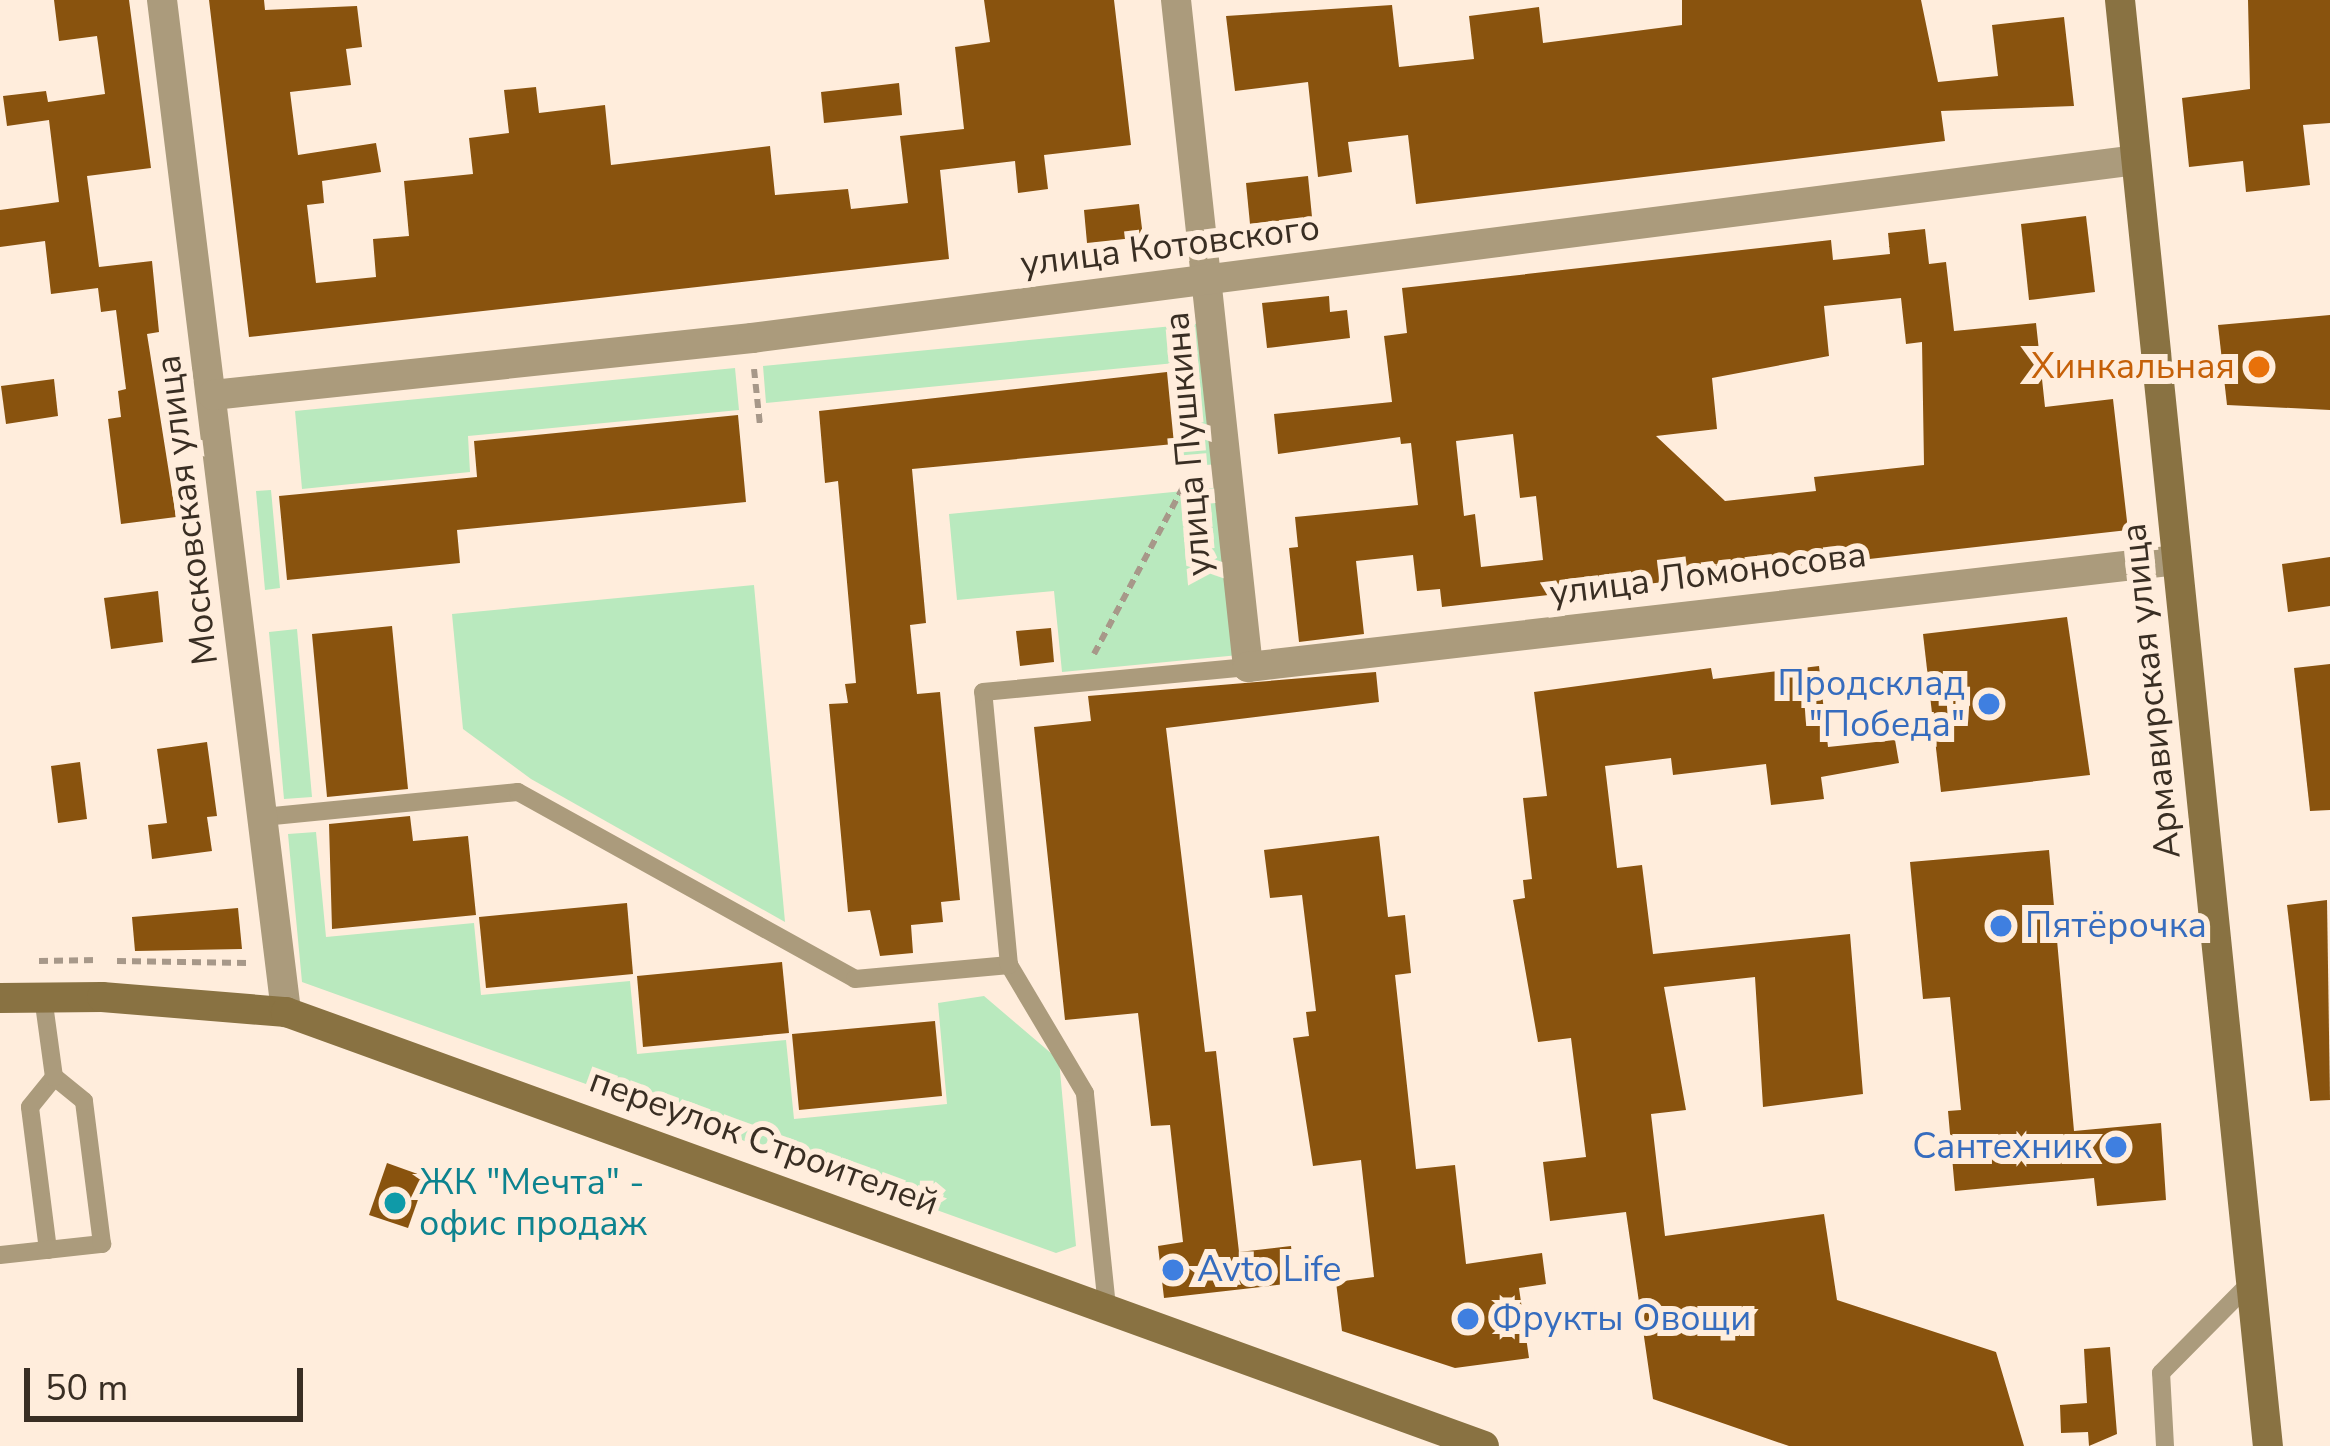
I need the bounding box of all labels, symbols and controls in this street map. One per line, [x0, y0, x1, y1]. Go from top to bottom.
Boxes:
street label: улица Котовского [1018, 206, 1322, 286]
street label: улица Пушкина [1155, 310, 1221, 578]
place label: Хинкальная [2031, 345, 2235, 389]
street label: Московская улица [147, 353, 227, 667]
marker: Хинкальная [2246, 354, 2272, 380]
street label: Армавирская улица [2112, 521, 2190, 861]
street label: улица Ломоносова [1547, 533, 1869, 615]
place label: Продсклад "Победа" [1777, 661, 1965, 746]
marker: Продсклад "Победа" [1976, 691, 2002, 717]
place label: Пятёрочка [2025, 904, 2207, 948]
marker: Пятёрочка [1988, 913, 2014, 939]
street label: переулок Строителей [584, 1059, 944, 1225]
place label: Сантехник [1912, 1125, 2092, 1169]
marker: Сантехник [2103, 1134, 2129, 1160]
place label: ЖК "Мечта" - офис продаж [419, 1160, 647, 1245]
marker: ЖК "Мечта" - офис продаж [382, 1190, 408, 1216]
place label: Avto Life [1197, 1248, 1341, 1292]
marker: Avto Life [1160, 1257, 1186, 1283]
place label: Фрукты Овощи [1492, 1297, 1751, 1341]
marker: Фрукты Овощи [1455, 1306, 1481, 1332]
scale bar [30, 1344, 309, 1418]
text: 50 m [45, 1364, 128, 1413]

